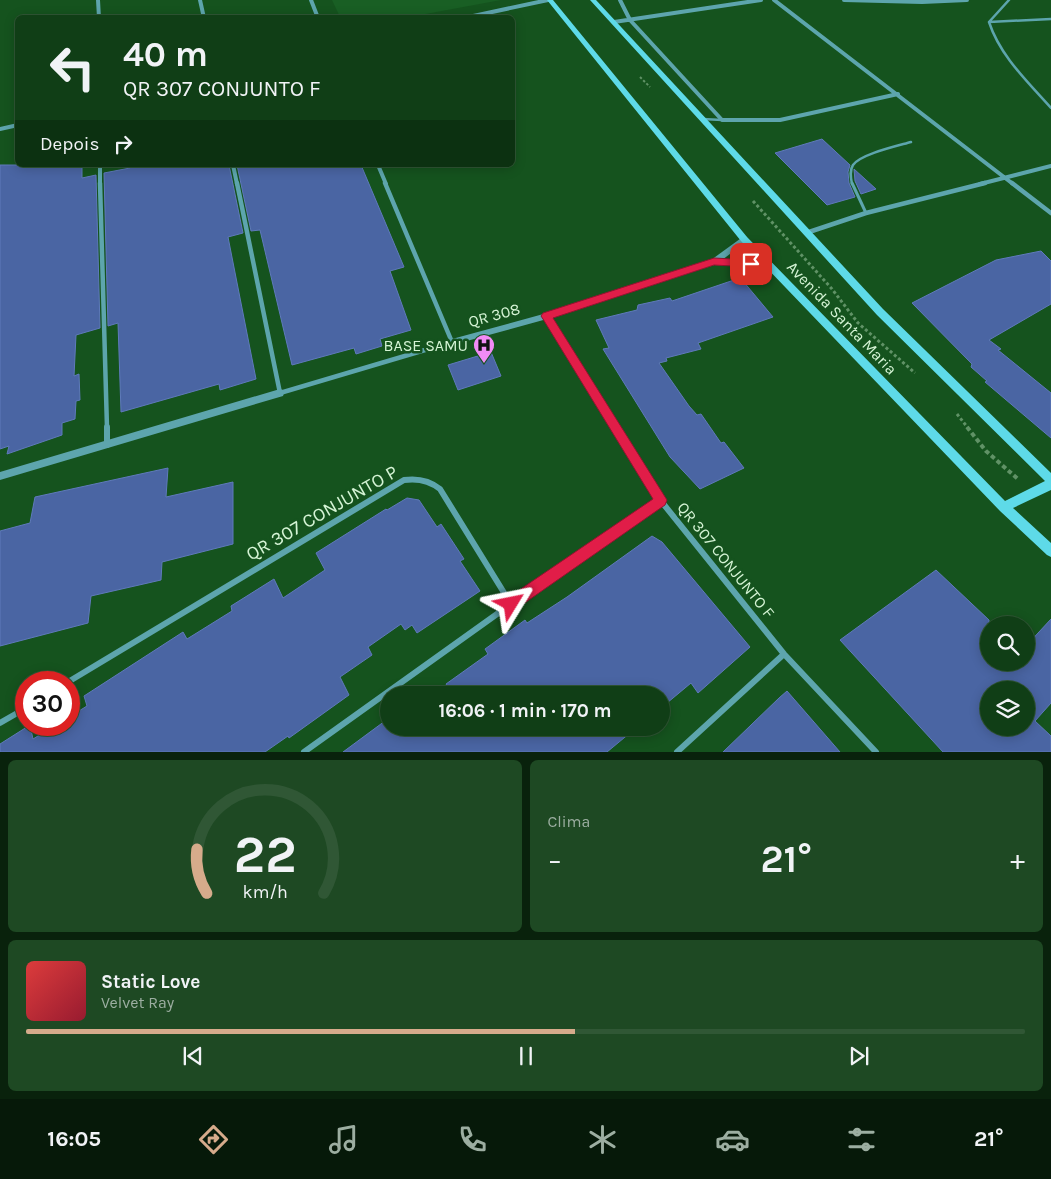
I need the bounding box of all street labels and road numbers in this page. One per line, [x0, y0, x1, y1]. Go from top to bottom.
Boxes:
street label: Avenida Santa Maria [783, 257, 901, 379]
street label: QR 308 [466, 299, 522, 331]
street label: QR 307 CONJUNTO P [242, 461, 402, 565]
street label: QR 307 CONJUNTO F [673, 498, 779, 622]

